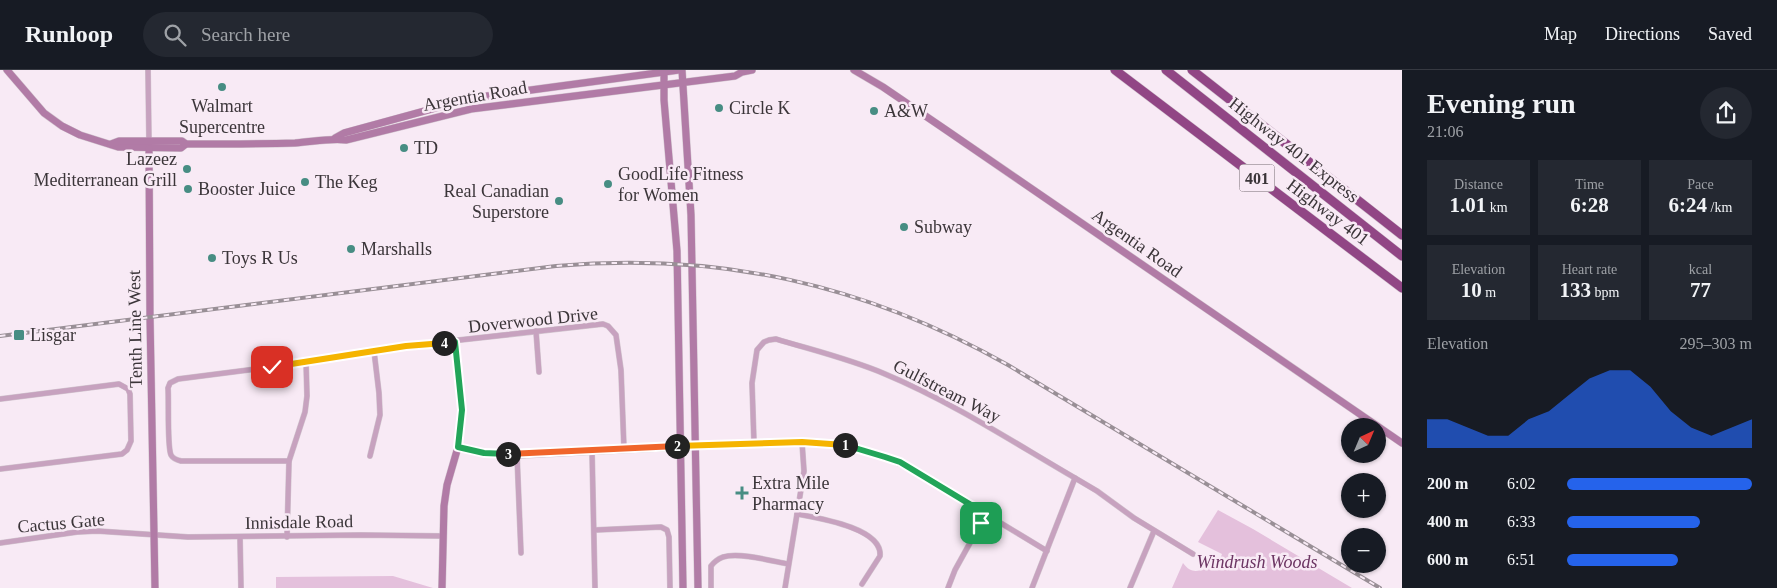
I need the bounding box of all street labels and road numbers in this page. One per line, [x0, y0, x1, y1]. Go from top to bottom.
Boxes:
street label: Argentia Road [421, 77, 529, 115]
street label: Highway 401 Express [1225, 93, 1363, 207]
road number: 401 [1240, 165, 1274, 192]
street label: Highway 401 [1283, 175, 1373, 249]
street label: Argentia Road [1088, 205, 1186, 281]
street label: Tenth Line West [124, 270, 146, 388]
street label: Doverwood Drive [467, 303, 599, 337]
street label: Gulfstream Way [890, 355, 1004, 427]
street label: Cactus Gate [17, 509, 105, 537]
street label: Innisdale Road [245, 511, 353, 533]

